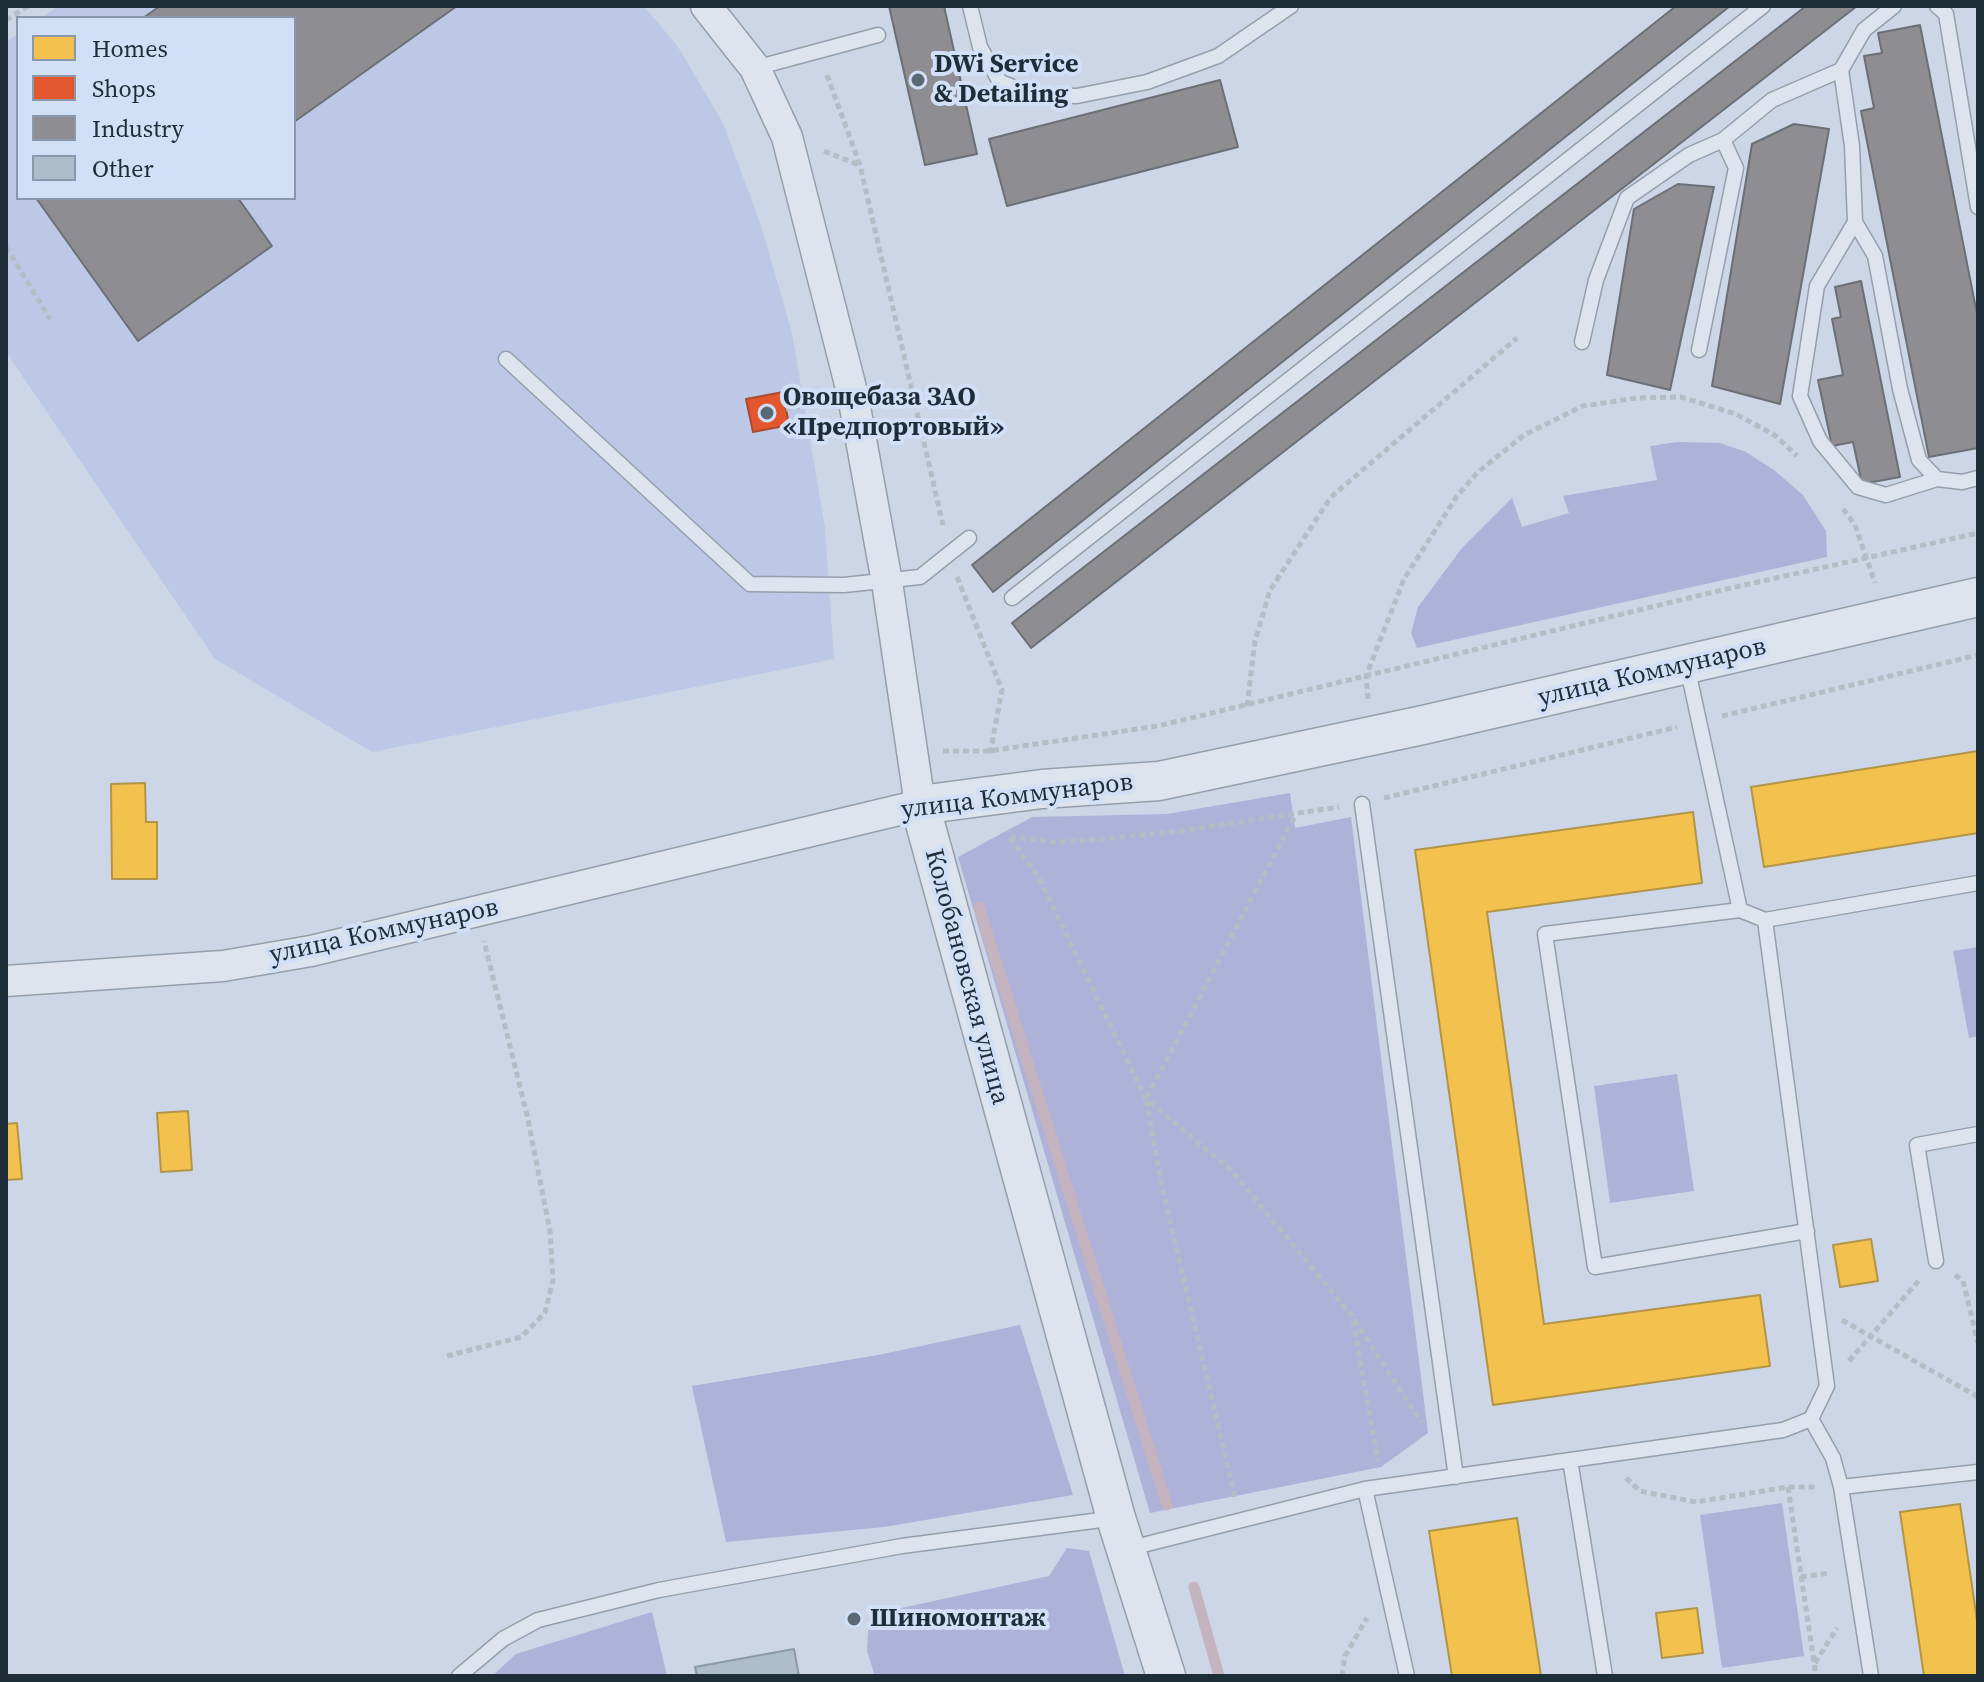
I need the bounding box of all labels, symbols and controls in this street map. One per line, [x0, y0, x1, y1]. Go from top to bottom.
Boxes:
legend [16, 16, 296, 200]
text: Homes [92, 32, 168, 65]
place label: DWi Service & Detailing [934, 49, 1078, 110]
marker: DWi Service & Detailing [909, 71, 927, 89]
text: Shops [92, 72, 156, 105]
text: Industry [92, 112, 184, 145]
text: Other [92, 152, 154, 185]
place label: Овощебаза ЗАО «Предпортовый» [783, 382, 1004, 444]
marker: Овощебаза ЗАО «Предпортовый» [758, 404, 776, 422]
street label: улица Коммунаров [1535, 632, 1769, 714]
street label: улица Коммунаров [899, 767, 1135, 827]
street label: Колобановская улица [917, 846, 1015, 1108]
street label: улица Коммунаров [267, 893, 501, 971]
place label: Шиномонтаж [870, 1603, 1046, 1635]
marker: Шиномонтаж [845, 1610, 863, 1628]

